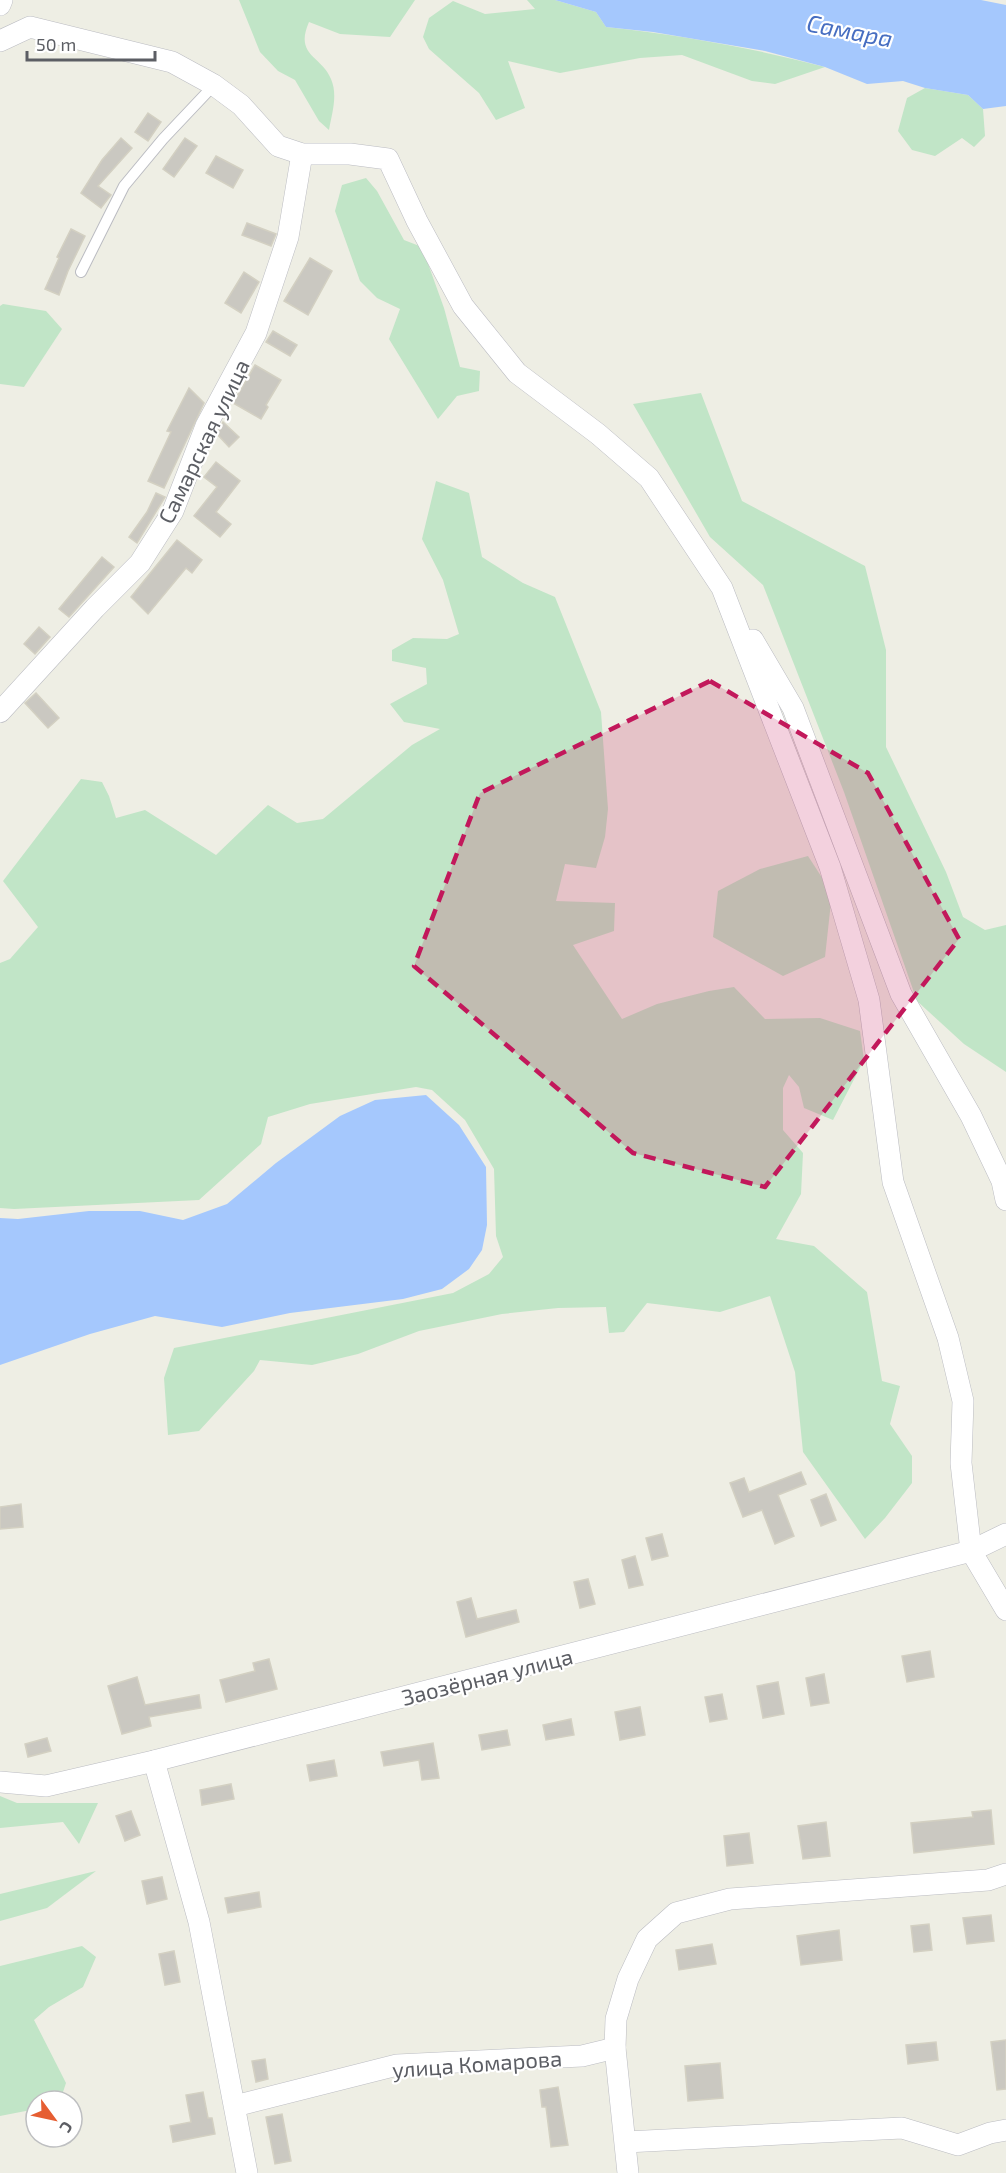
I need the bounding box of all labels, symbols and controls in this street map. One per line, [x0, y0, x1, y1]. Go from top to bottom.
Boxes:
water label: Самара [805, 7, 895, 53]
scale bar [27, 24, 154, 62]
text: 50 m [36, 33, 76, 55]
street label: Самарская улица [152, 355, 255, 528]
street label: Заозёрная улица [399, 1642, 576, 1711]
street label: улица Комарова [391, 2044, 563, 2083]
north arrow [24, 2089, 84, 2149]
text: С [56, 2118, 78, 2137]

